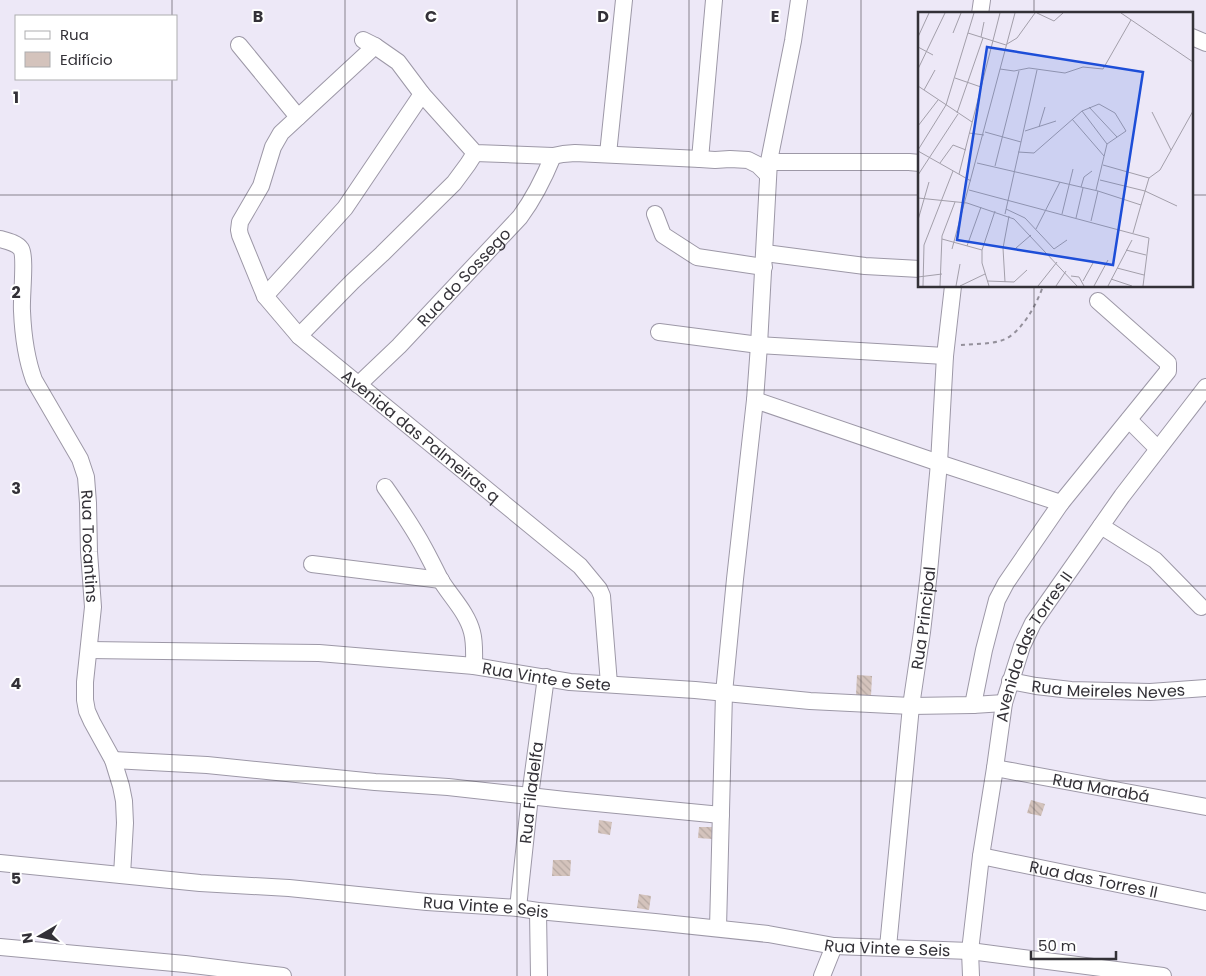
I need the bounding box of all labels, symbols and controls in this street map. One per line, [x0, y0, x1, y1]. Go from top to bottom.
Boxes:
text: B [253, 5, 263, 28]
text: C [425, 5, 437, 28]
text: D [597, 5, 609, 28]
text: E [771, 5, 779, 28]
inset map [918, 12, 1194, 288]
legend [15, 15, 178, 80]
text: Rua [60, 24, 89, 45]
text: Edifício [60, 49, 113, 70]
text: 1 [13, 86, 19, 109]
street label: Rua do Sossego [412, 223, 516, 332]
text: 2 [11, 281, 21, 304]
street label: Avenida das Palmeiras q [337, 364, 505, 508]
text: 3 [11, 477, 21, 500]
street label: Rua Tocantins [75, 489, 104, 604]
street label: Rua Principal [906, 565, 941, 671]
street label: Avenida das Torres II [990, 567, 1078, 724]
street label: Rua Vinte e Sete [481, 657, 612, 697]
text: 4 [11, 672, 22, 695]
street label: Rua Meireles Neves [1030, 675, 1186, 704]
street label: Rua Filadelfa [514, 740, 549, 845]
street label: Rua Marabá [1051, 768, 1151, 808]
street label: Rua das Torres II [1027, 855, 1160, 904]
text: 5 [11, 867, 21, 890]
street label: Rua Vinte e Seis [422, 891, 550, 924]
north arrow [15, 911, 65, 961]
scale bar [1031, 928, 1116, 960]
text: N [16, 931, 38, 945]
street label: Rua Vinte e Seis [823, 933, 951, 962]
text: 50 m [1038, 935, 1076, 956]

